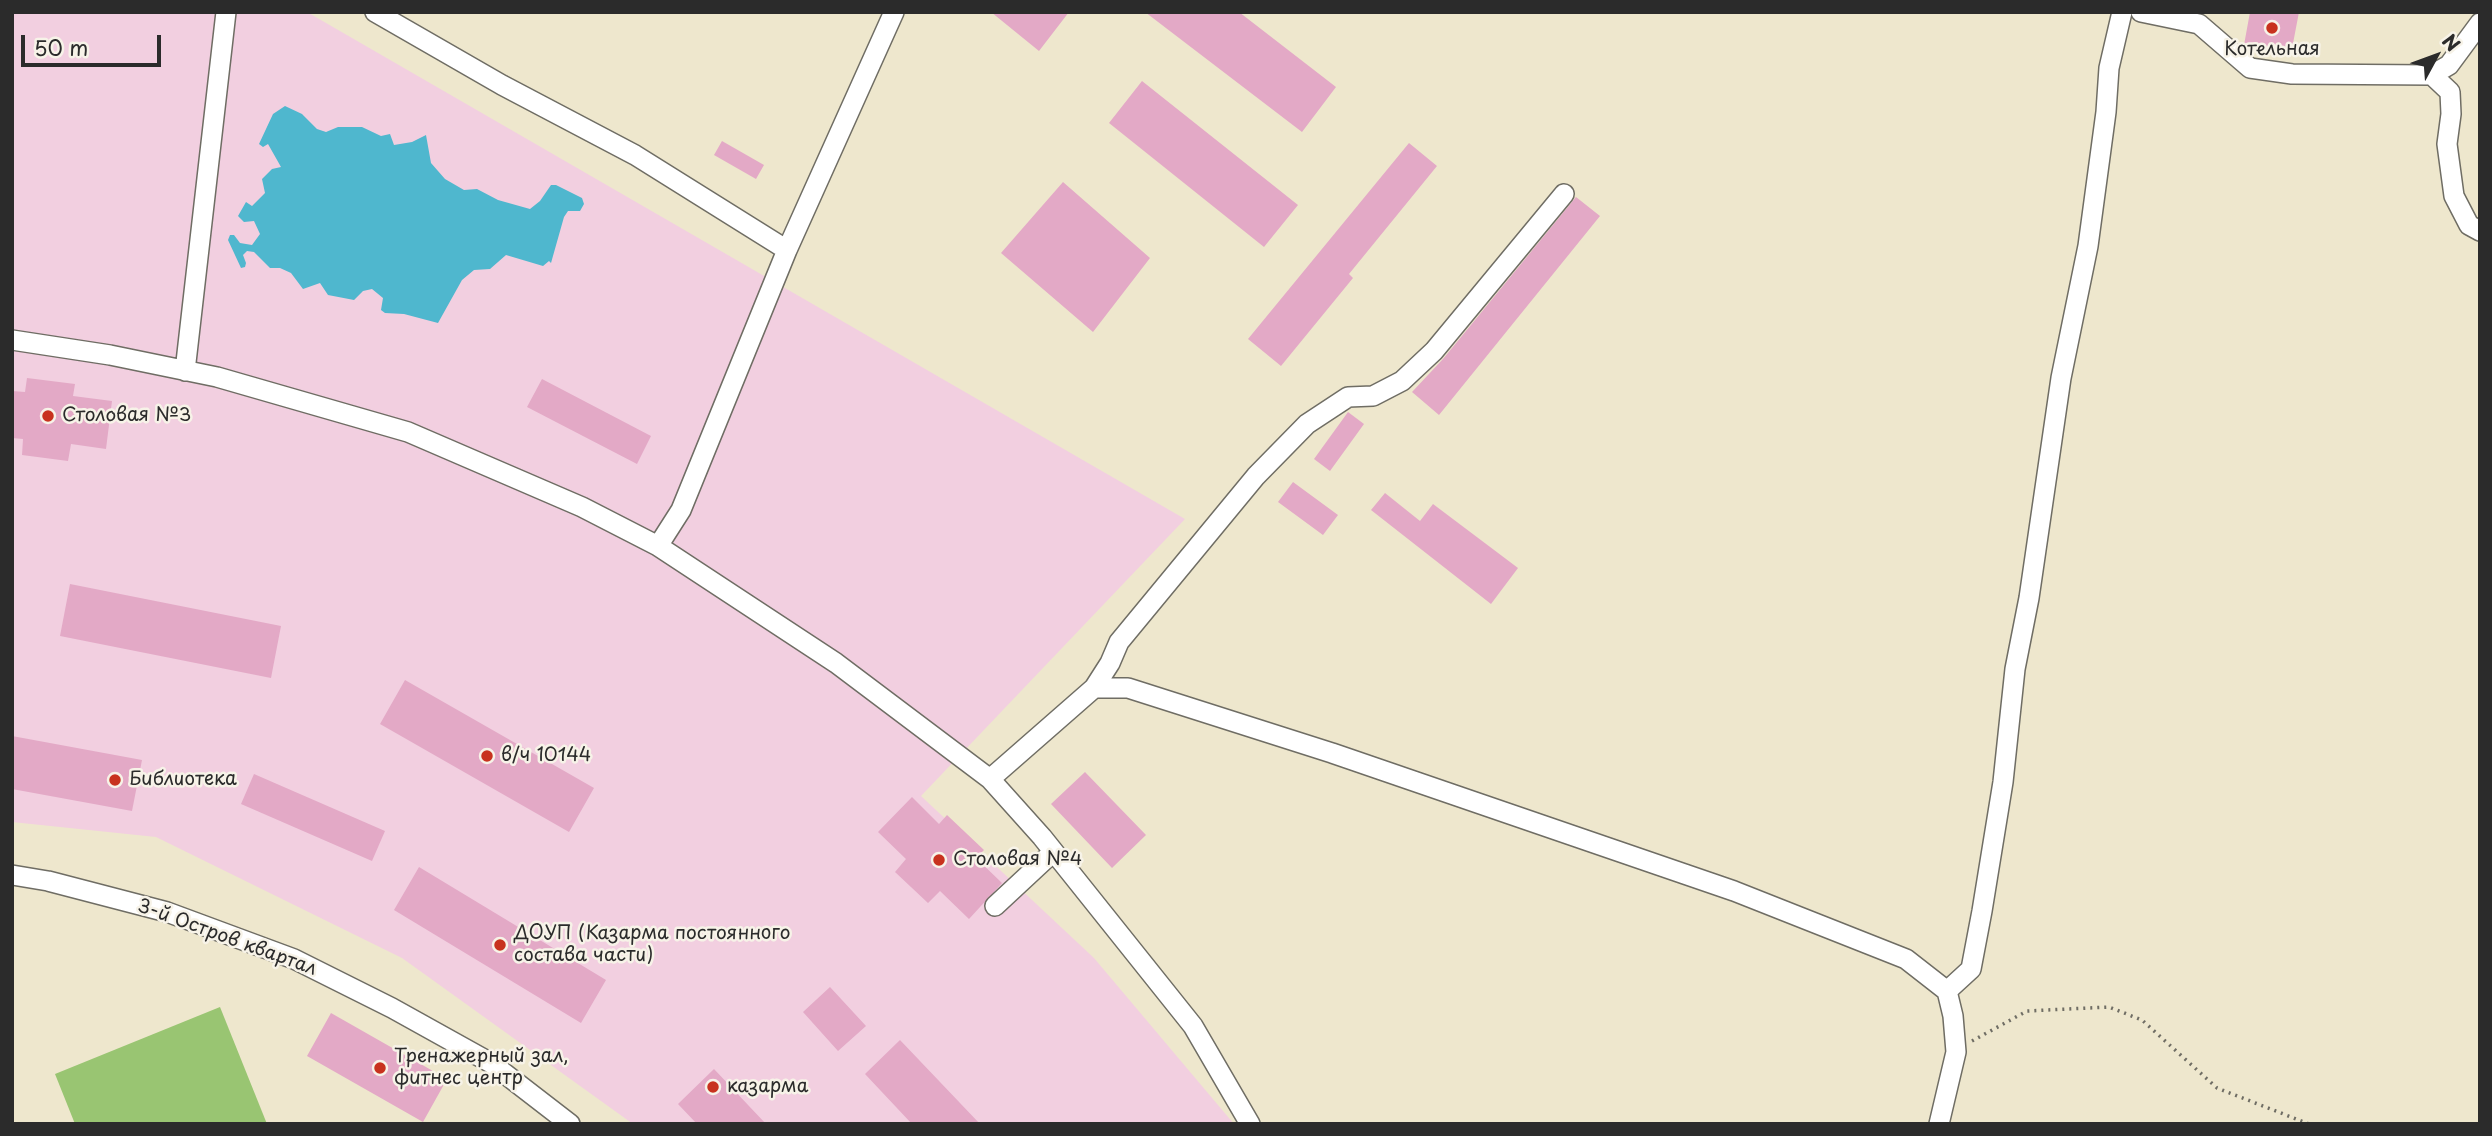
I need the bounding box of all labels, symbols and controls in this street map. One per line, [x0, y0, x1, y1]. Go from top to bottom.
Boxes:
marker: Котельная [2264, 20, 2280, 36]
scale bar [24, 21, 164, 65]
north arrow [2401, 21, 2471, 91]
text: N [2436, 27, 2467, 57]
text: 50 m [34, 31, 88, 63]
place label: Котельная [2224, 39, 2320, 61]
place label: Столовая №3 [62, 405, 191, 427]
marker: Столовая №3 [40, 408, 56, 424]
place label: в/ч 10144 [501, 745, 591, 767]
marker: в/ч 10144 [479, 748, 495, 764]
place label: Библиотека [129, 769, 237, 791]
marker: Библиотека [107, 772, 123, 788]
place label: Столовая №4 [953, 849, 1082, 871]
marker: Столовая №4 [931, 852, 947, 868]
street label: 3-й Остров квартал [134, 895, 320, 981]
place label: ДОУП (Казарма постоянного состава части) [514, 923, 790, 967]
marker: ДОУП (Казарма постоянного состава части) [492, 937, 508, 953]
place label: Тренажерный зал, фитнес центр [394, 1046, 569, 1090]
marker: Тренажерный зал, фитнес центр [372, 1060, 388, 1076]
place label: казарма [727, 1076, 808, 1098]
marker: казарма [705, 1079, 721, 1095]

